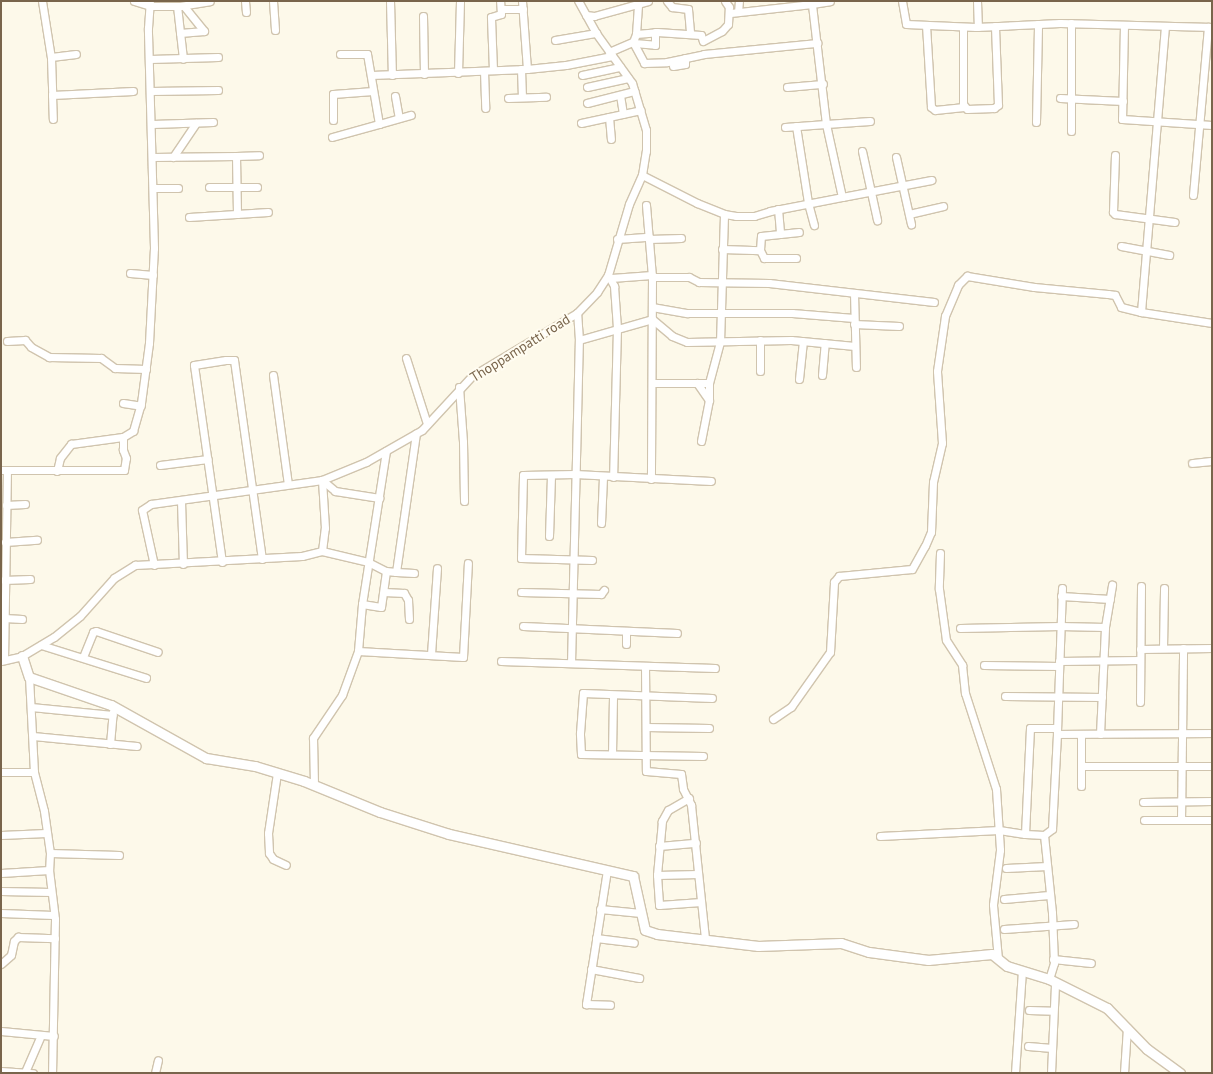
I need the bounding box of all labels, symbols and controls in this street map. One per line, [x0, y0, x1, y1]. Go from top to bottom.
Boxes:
street label: Thoppampatti road [467, 311, 573, 385]

